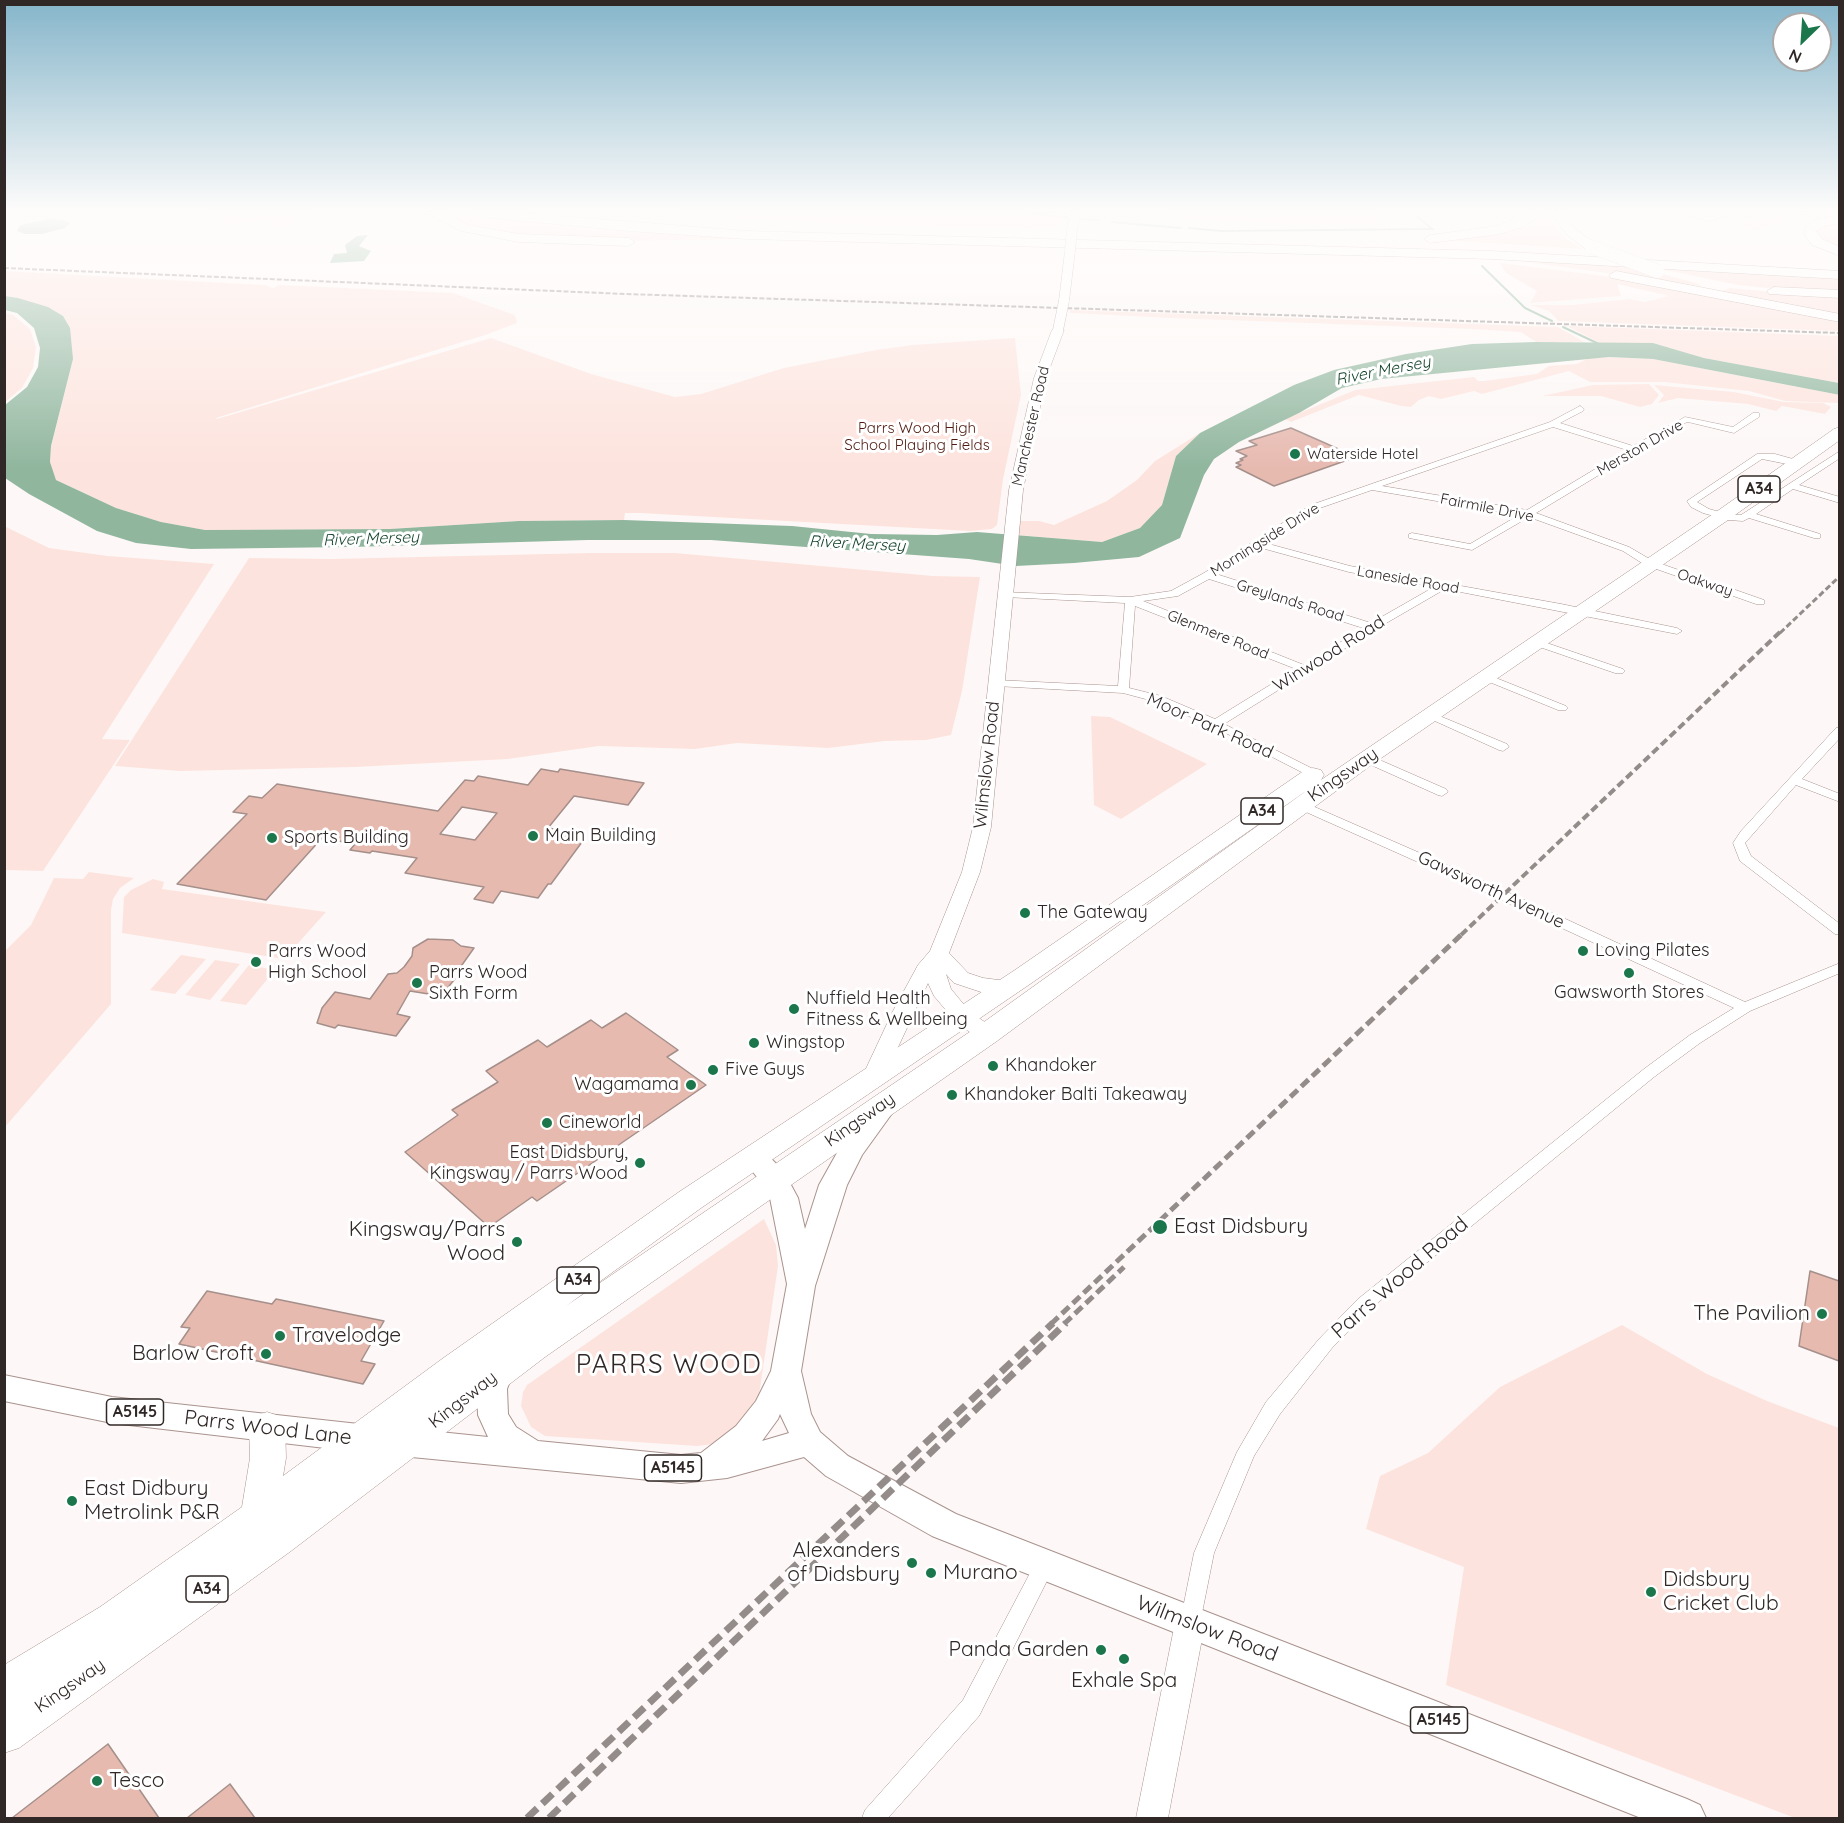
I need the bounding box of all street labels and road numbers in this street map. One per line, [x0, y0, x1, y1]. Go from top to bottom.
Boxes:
street label: Manchester Road [1008, 364, 1054, 488]
street label: Merston Drive [1594, 416, 1686, 480]
road number: A34 [1738, 476, 1780, 502]
street label: Fairmile Drive [1439, 490, 1535, 526]
street label: Morningside Drive [1207, 499, 1323, 581]
street label: Laneside Road [1356, 562, 1460, 598]
street label: Oakway [1675, 565, 1735, 601]
street label: Greylands Road [1234, 576, 1346, 626]
street label: Glenmere Road [1164, 606, 1272, 664]
street label: Winwood Road [1269, 611, 1389, 697]
street label: Moor Park Road [1143, 688, 1277, 764]
street label: Wilmslow Road [970, 700, 1004, 830]
street label: Kingsway [1304, 743, 1382, 807]
road number: A34 [1241, 798, 1283, 824]
street label: Gawsworth Avenue [1414, 846, 1568, 934]
street label: Kingsway [821, 1088, 899, 1152]
street label: Parrs Wood Road [1327, 1212, 1473, 1344]
road number: A34 [557, 1267, 599, 1293]
street label: Kingsway [425, 1367, 501, 1433]
road number: A5145 [106, 1399, 164, 1425]
street label: Parrs Wood Lane [183, 1405, 353, 1451]
road number: A5145 [644, 1455, 702, 1481]
road number: A34 [186, 1576, 228, 1602]
street label: Wilmslow Road [1133, 1590, 1281, 1668]
street label: Kingsway [31, 1654, 109, 1718]
road number: A5145 [1410, 1707, 1468, 1733]

